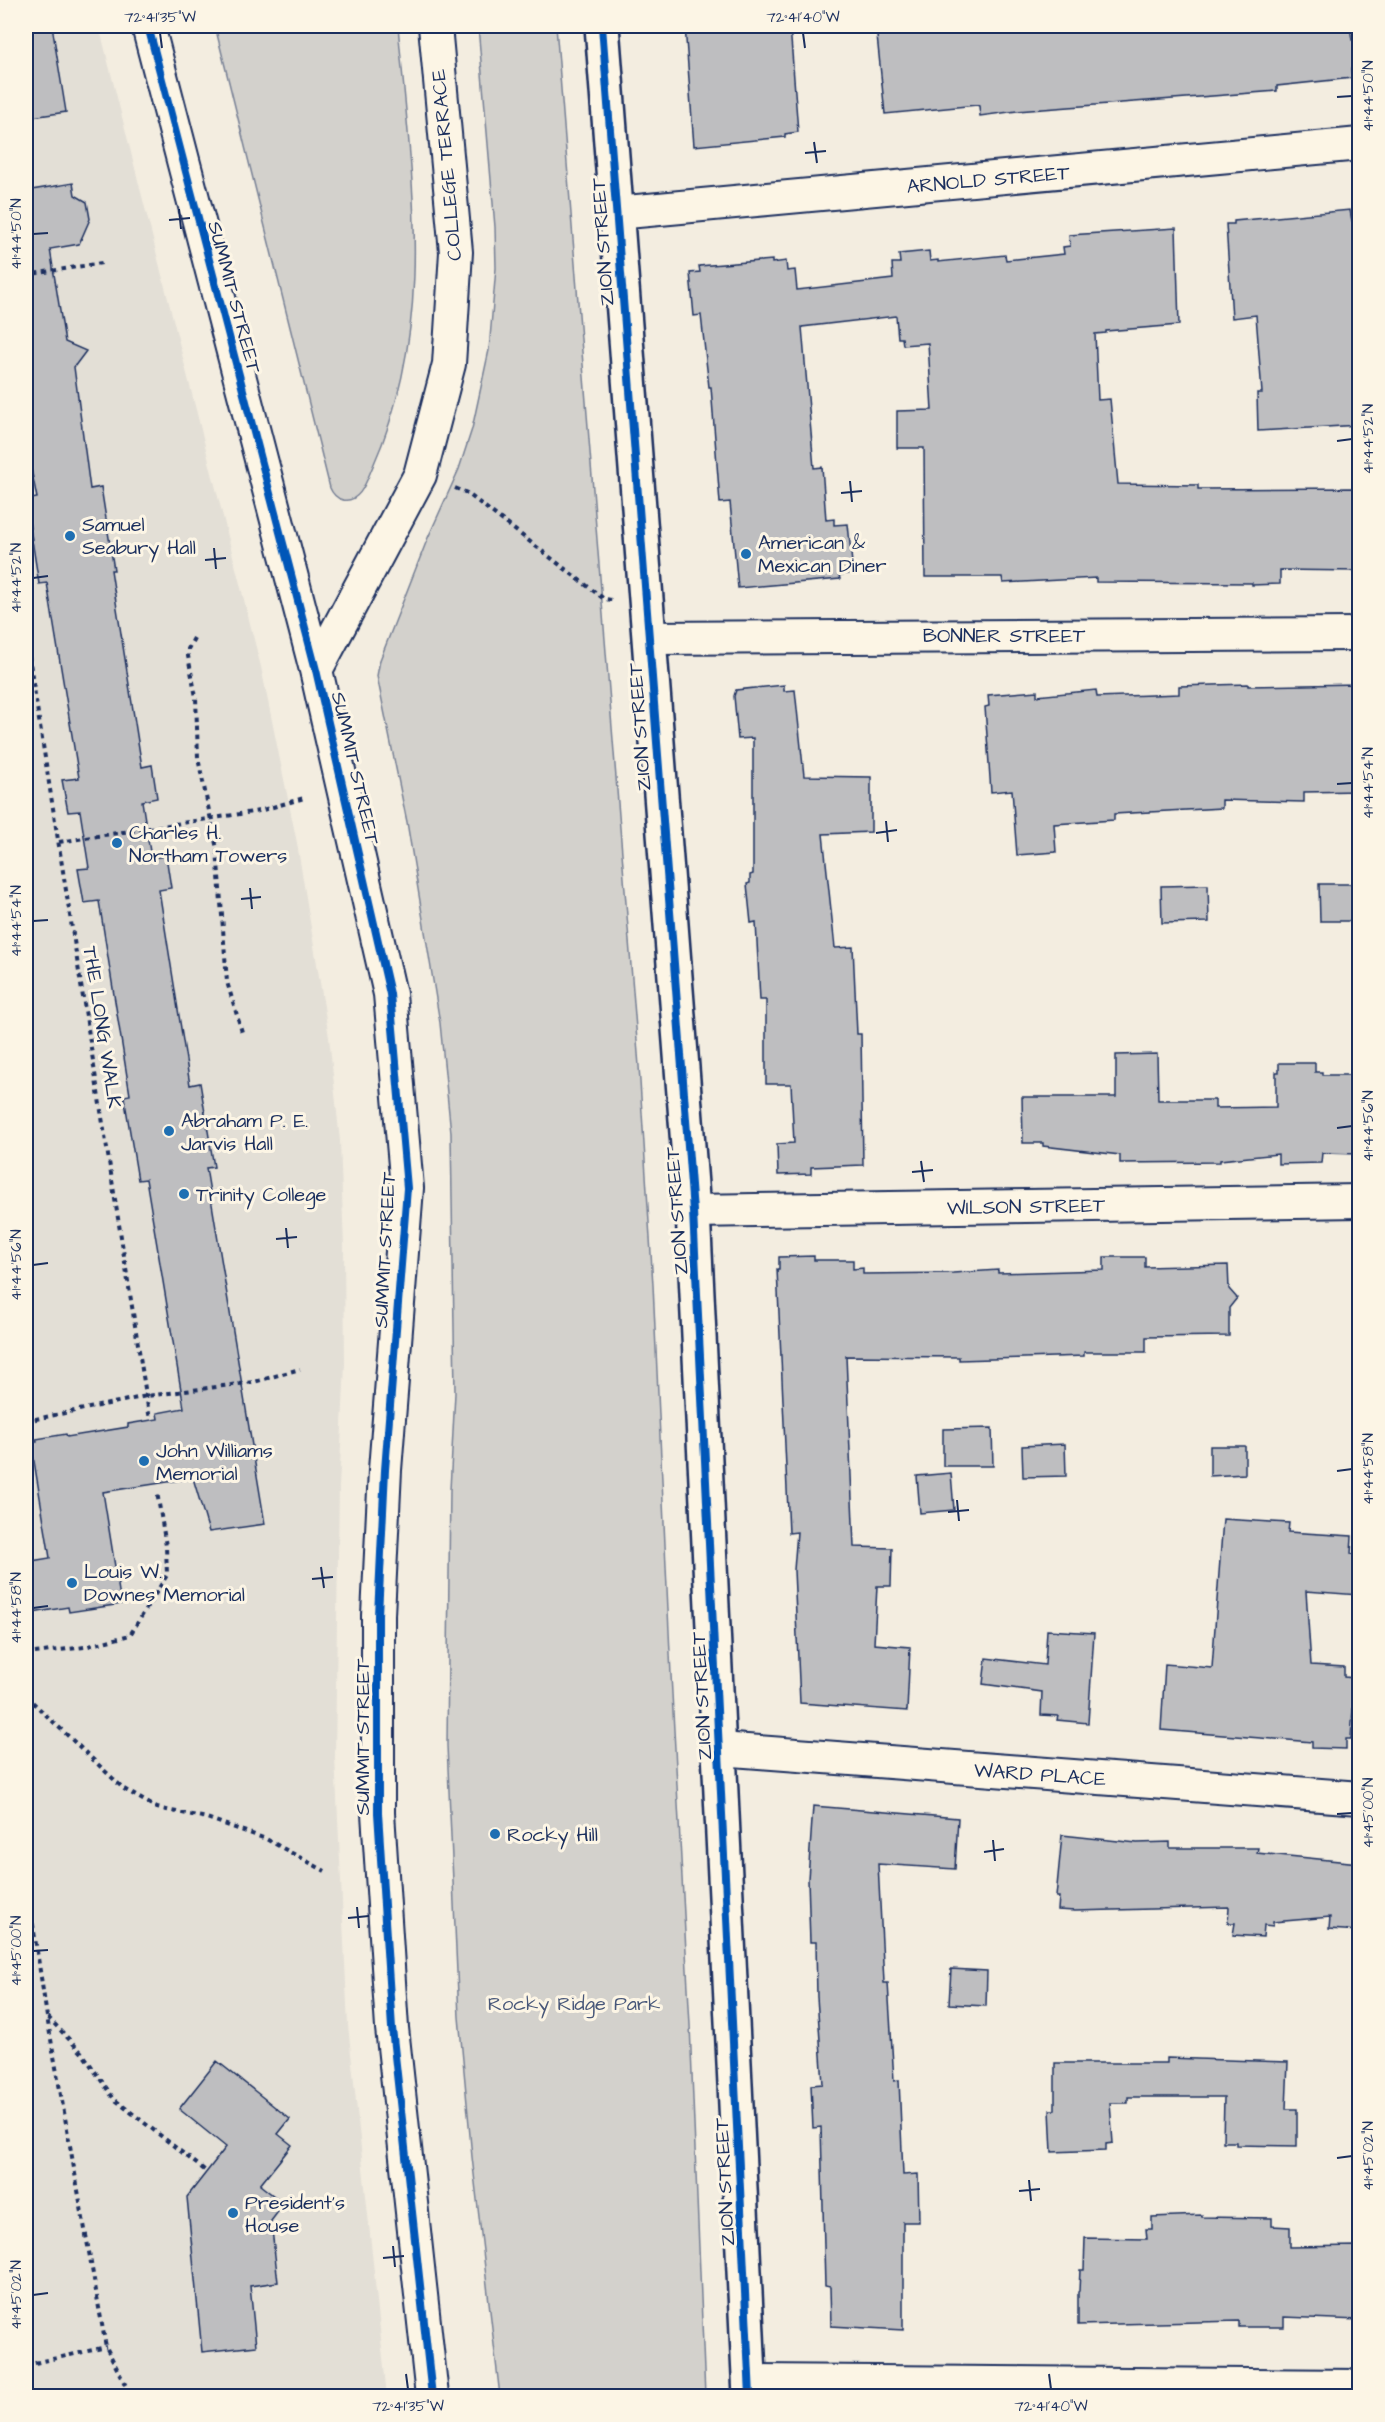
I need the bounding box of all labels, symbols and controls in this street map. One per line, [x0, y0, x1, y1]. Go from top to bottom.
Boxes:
text: 72°41'35"W [124, 7, 196, 28]
text: 72°41'40"W [767, 7, 840, 28]
text: 41°44'50"N [1358, 60, 1379, 132]
street label: COLLEGE TERRACE [425, 68, 469, 262]
street label: ARNOLD STREET [905, 159, 1071, 201]
street label: ZION STREET [585, 176, 621, 307]
text: 41°44'50"N [6, 198, 27, 270]
street label: SUMMIT STREET [200, 218, 268, 377]
text: 41°44'52"N [1358, 404, 1379, 474]
place label: Samuel Seabury Hall [82, 511, 196, 563]
marker: Samuel Seabury Hall [63, 529, 77, 543]
place label: American & Mexican Diner [758, 529, 887, 580]
text: 41°44'52"N [6, 543, 27, 613]
marker: American & Mexican Diner [739, 547, 753, 561]
street label: BONNER STREET [923, 622, 1086, 650]
street label: ZION STREET [622, 661, 658, 792]
street label: SUMMIT STREET [324, 689, 386, 848]
text: 41°44'54"N [1358, 747, 1379, 819]
place label: Charles H. Northam Towers [129, 819, 287, 870]
marker: Charles H. Northam Towers [110, 836, 124, 850]
text: 41°44'54"N [6, 885, 27, 957]
street label: THE LONG WALK [75, 944, 129, 1110]
text: 41°44'56"N [1358, 1090, 1379, 1162]
place label: Abraham P. E. Jarvis Hall [181, 1107, 308, 1158]
marker: Abraham P. E. Jarvis Hall [162, 1124, 176, 1138]
street label: ZION STREET [659, 1145, 695, 1276]
street label: SUMMIT STREET [367, 1171, 403, 1329]
place label: Trinity College [196, 1181, 326, 1210]
marker: Trinity College [177, 1187, 191, 1201]
street label: WILSON STREET [947, 1192, 1106, 1222]
text: 41°44'56"N [6, 1229, 27, 1301]
text: 41°44'58"N [1358, 1433, 1379, 1505]
place label: John Williams Memorial [156, 1437, 273, 1488]
marker: John Williams Memorial [137, 1454, 151, 1468]
place label: Louis W. Downes Memorial [84, 1558, 245, 1609]
text: 41°44'58"N [6, 1572, 27, 1644]
marker: Louis W. Downes Memorial [65, 1576, 79, 1590]
street label: ZION STREET [685, 1631, 719, 1761]
street label: SUMMIT STREET [349, 1658, 377, 1815]
street label: WARD PLACE [973, 1756, 1107, 1794]
text: 41°45'00"N [1358, 1778, 1379, 1848]
place label: Rocky Hill [507, 1821, 598, 1850]
marker: Rocky Hill [488, 1827, 502, 1841]
text: 41°45'00"N [6, 1916, 27, 1986]
park label: Rocky Ridge Park [488, 1990, 660, 2019]
street label: ZION STREET [708, 2117, 742, 2247]
text: 41°45'02"N [1358, 2121, 1379, 2191]
place label: President's House [245, 2189, 345, 2240]
marker: President's House [226, 2206, 240, 2220]
text: 41°45'02"N [6, 2260, 27, 2330]
text: 72°41'35"W [372, 2396, 444, 2417]
text: 72°41'40"W [1015, 2396, 1088, 2417]

